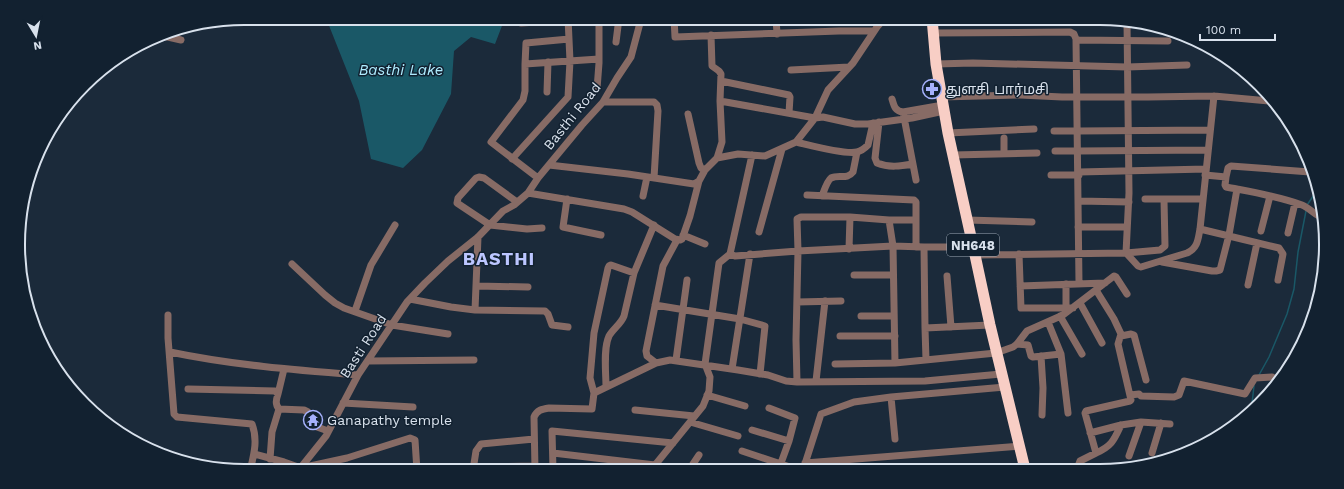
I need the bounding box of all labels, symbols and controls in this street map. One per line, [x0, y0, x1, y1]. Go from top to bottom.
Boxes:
north arrow [16, 16, 56, 56]
scale bar [1200, 16, 1275, 42]
text: 100 m [1206, 23, 1241, 37]
text: N [33, 38, 43, 52]
water label: Basthi Lake [359, 61, 443, 79]
pharmacy icon: துளசி பார்மசி [921, 78, 943, 100]
street label: Basthi Road [540, 79, 604, 153]
place label: துளசி பார்மசி [946, 81, 1049, 99]
road number: NH648 [947, 234, 999, 256]
district label: BASTHI [463, 248, 535, 269]
street label: Basti Road [336, 311, 390, 381]
temple icon: Ganapathy temple [302, 409, 324, 431]
place label: Ganapathy temple [327, 412, 452, 428]

